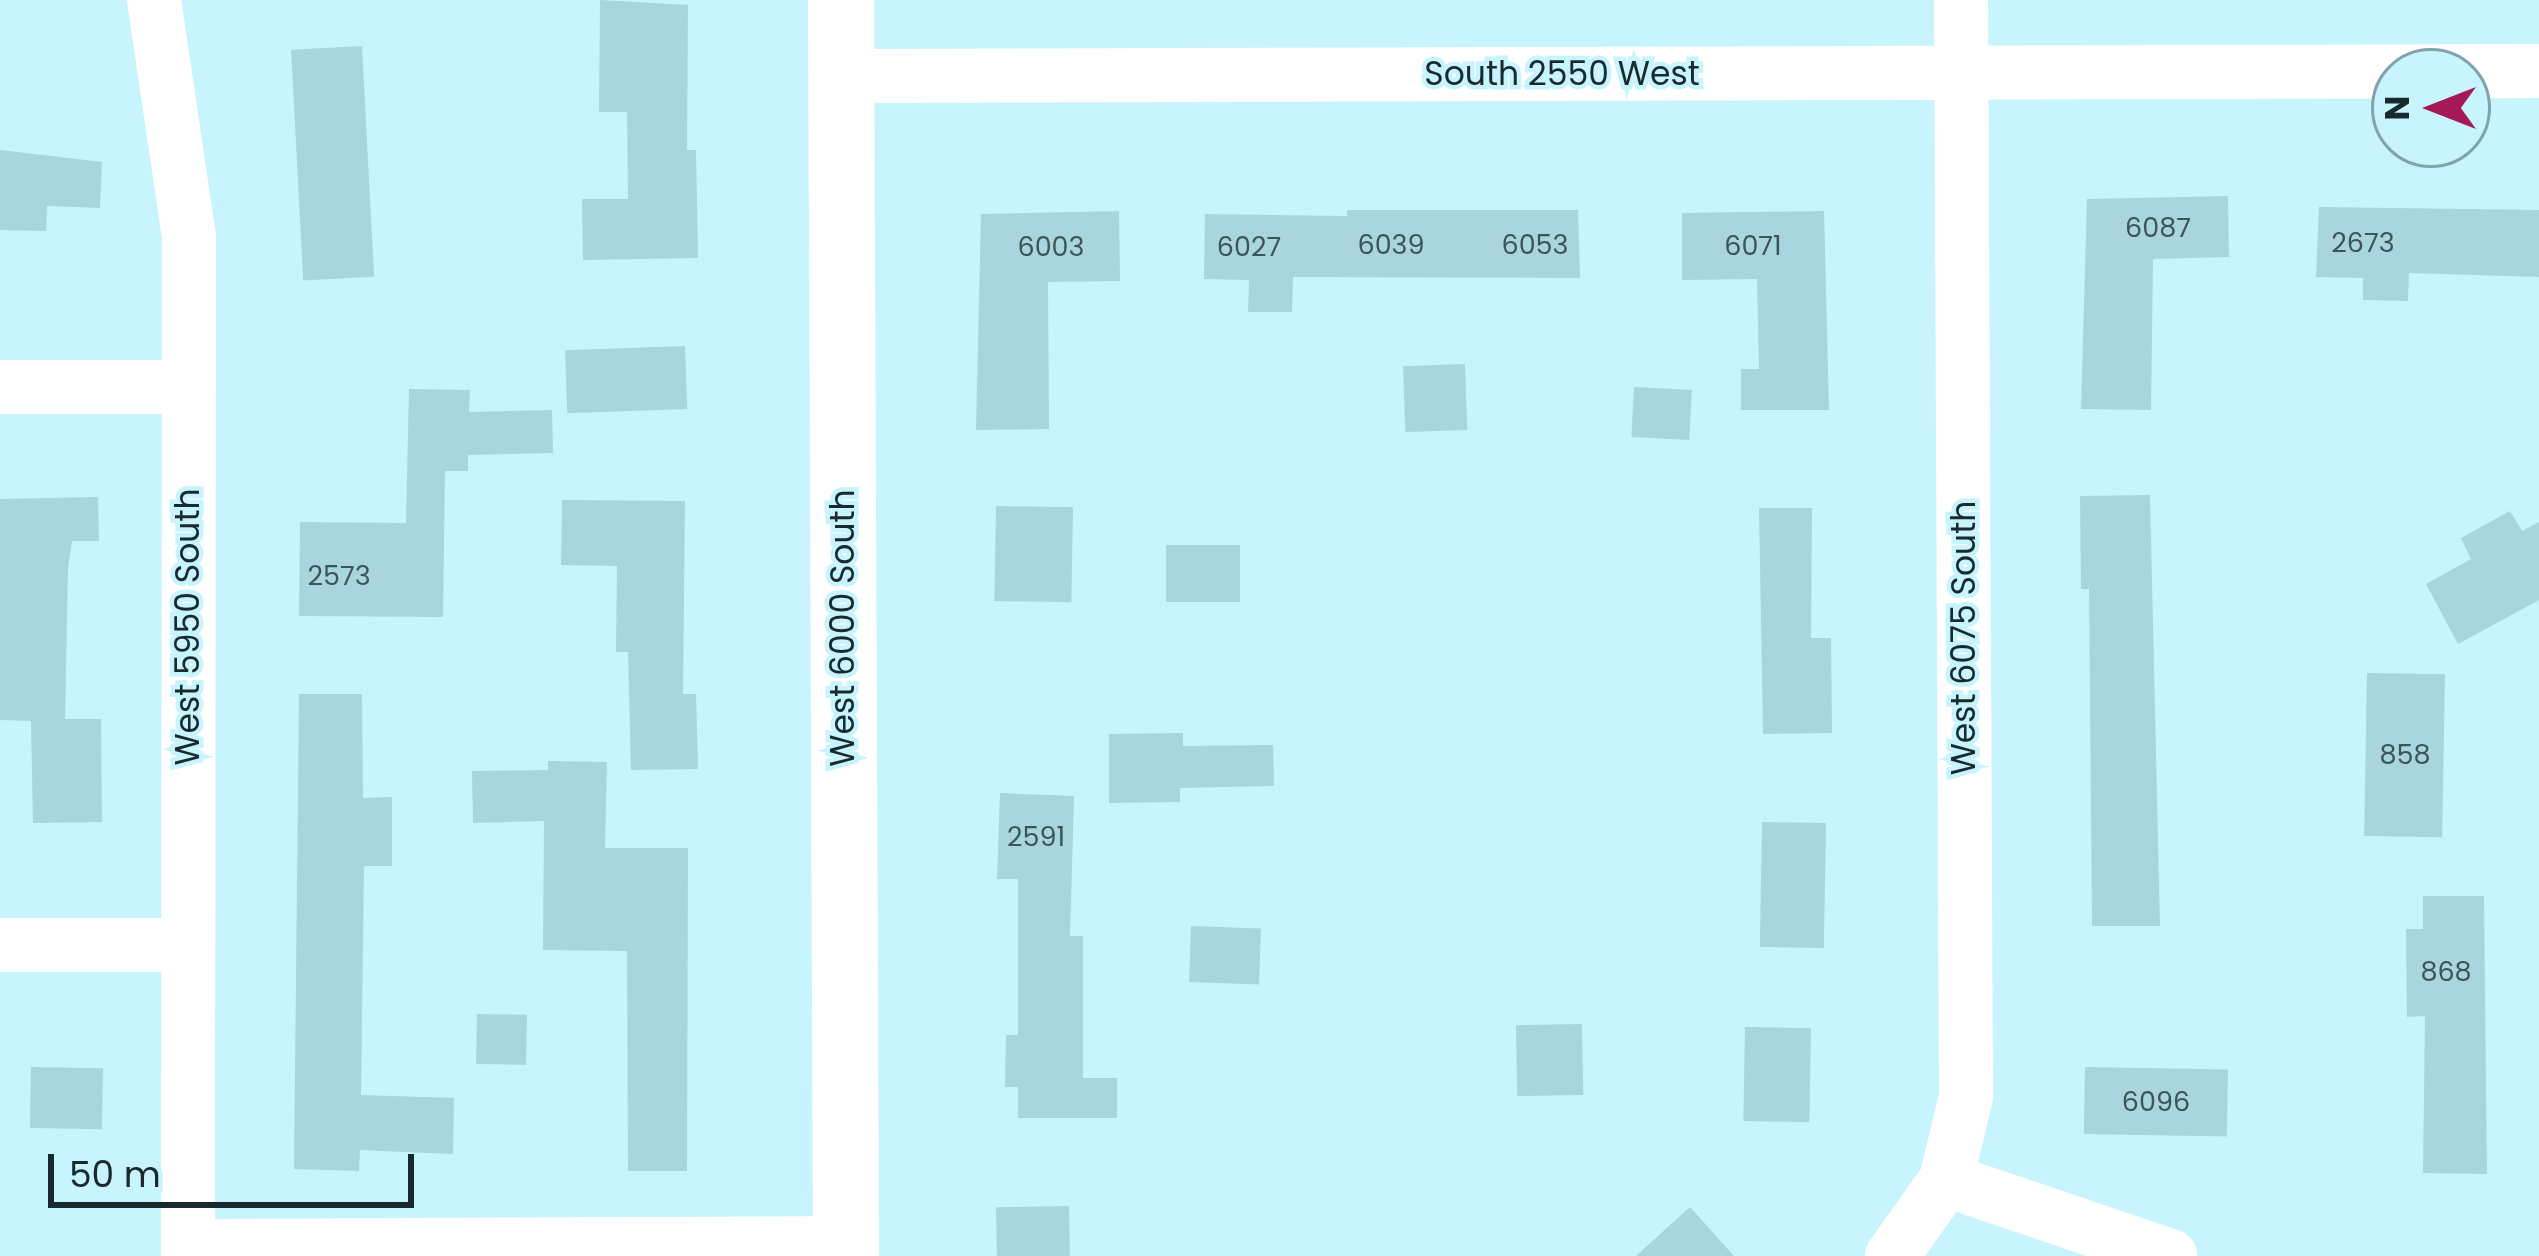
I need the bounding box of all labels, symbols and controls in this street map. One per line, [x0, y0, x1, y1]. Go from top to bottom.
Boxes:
north arrow [2371, 48, 2491, 168]
street label: South 2550 West [1424, 54, 1700, 94]
text: N [2374, 96, 2421, 120]
house number: 6087 [2125, 212, 2191, 244]
house number: 2673 [2331, 227, 2395, 259]
house number: 6039 [1357, 229, 1425, 261]
house number: 6053 [1502, 229, 1568, 261]
house number: 6071 [1724, 230, 1782, 262]
house number: 6003 [1018, 231, 1084, 263]
house number: 6027 [1217, 231, 1281, 263]
street label: West 5950 South [168, 488, 208, 766]
street label: West 6000 South [823, 489, 863, 767]
street label: West 6075 South [1944, 501, 1984, 775]
house number: 2573 [307, 560, 371, 592]
house number: 858 [2379, 739, 2431, 771]
house number: 2591 [1007, 821, 1065, 853]
house number: 868 [2420, 956, 2472, 988]
house number: 6096 [2122, 1086, 2190, 1118]
scale bar [54, 1130, 420, 1204]
text: 50 m [69, 1149, 161, 1200]

